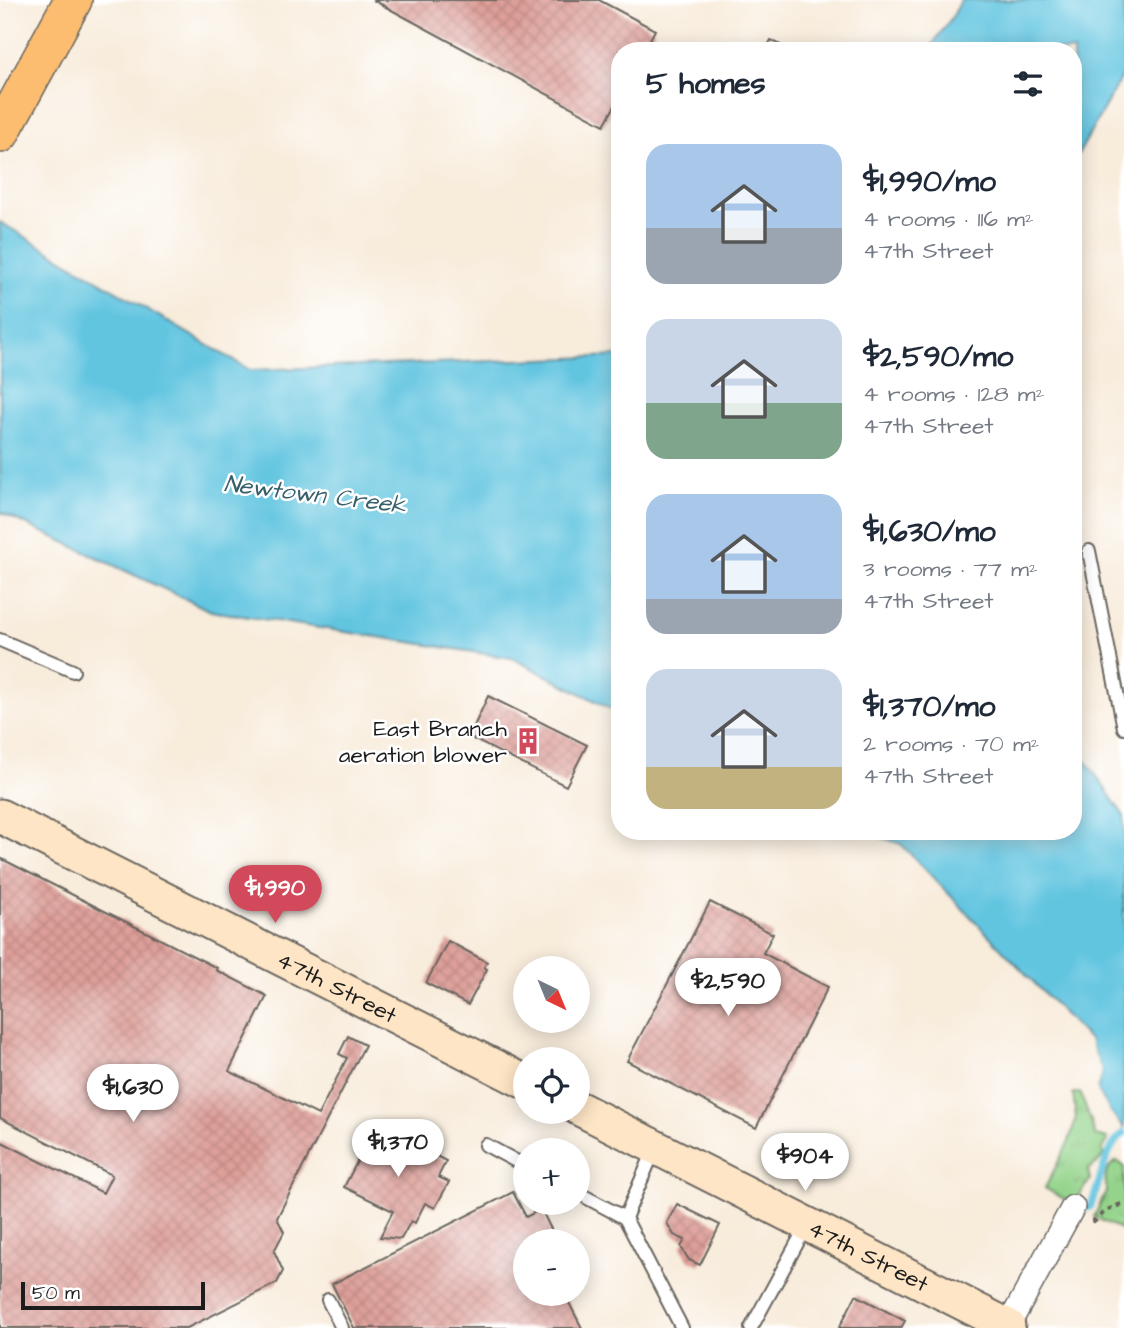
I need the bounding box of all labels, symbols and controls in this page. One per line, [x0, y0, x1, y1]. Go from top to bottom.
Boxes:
text: 5 homes [646, 63, 766, 105]
icon: filters [1009, 65, 1047, 103]
text: $1,990/mo [863, 161, 996, 203]
icon: home [702, 172, 786, 256]
text: 4 rooms · 116 m² [863, 203, 1034, 235]
text: 47th Street [863, 235, 994, 267]
text: $2,590/mo [863, 336, 1013, 378]
icon: home [702, 347, 786, 431]
text: 4 rooms · 128 m² [863, 378, 1044, 410]
text: 47th Street [863, 410, 994, 442]
water label: Newtown Creek [222, 467, 409, 523]
text: $1,630/mo [863, 511, 996, 553]
icon: home [702, 522, 786, 606]
text: 3 rooms · 77 m² [863, 553, 1038, 585]
text: 47th Street [863, 585, 994, 617]
text: $1,370/mo [863, 686, 995, 728]
icon: home [702, 697, 786, 781]
place label: East Branch aeration blower [339, 713, 508, 771]
building icon: East Branch aeration blower [513, 726, 543, 756]
text: 2 rooms · 70 m² [863, 728, 1039, 760]
text: 47th Street [863, 760, 994, 792]
pin: $1,990 [218, 866, 332, 925]
text: $1,990 [245, 872, 305, 904]
street label: 47th Street [271, 944, 403, 1032]
north arrow [513, 956, 590, 1032]
map controls [513, 956, 590, 1306]
pin: $2,590 [671, 958, 785, 1018]
text: $2,590 [691, 965, 765, 997]
button: locate [513, 1047, 590, 1124]
pin: $1,630 [76, 1064, 190, 1124]
text: $1,630 [103, 1071, 163, 1103]
pin: $1,370 [341, 1120, 455, 1179]
text: $1,370 [368, 1126, 428, 1158]
pin: $904 [764, 1134, 846, 1193]
button: + [513, 1138, 590, 1215]
text: $904 [777, 1140, 833, 1172]
street label: 47th Street [803, 1212, 934, 1300]
button: − [513, 1229, 590, 1306]
scale bar [21, 1279, 205, 1311]
text: 50 m [32, 1280, 80, 1307]

